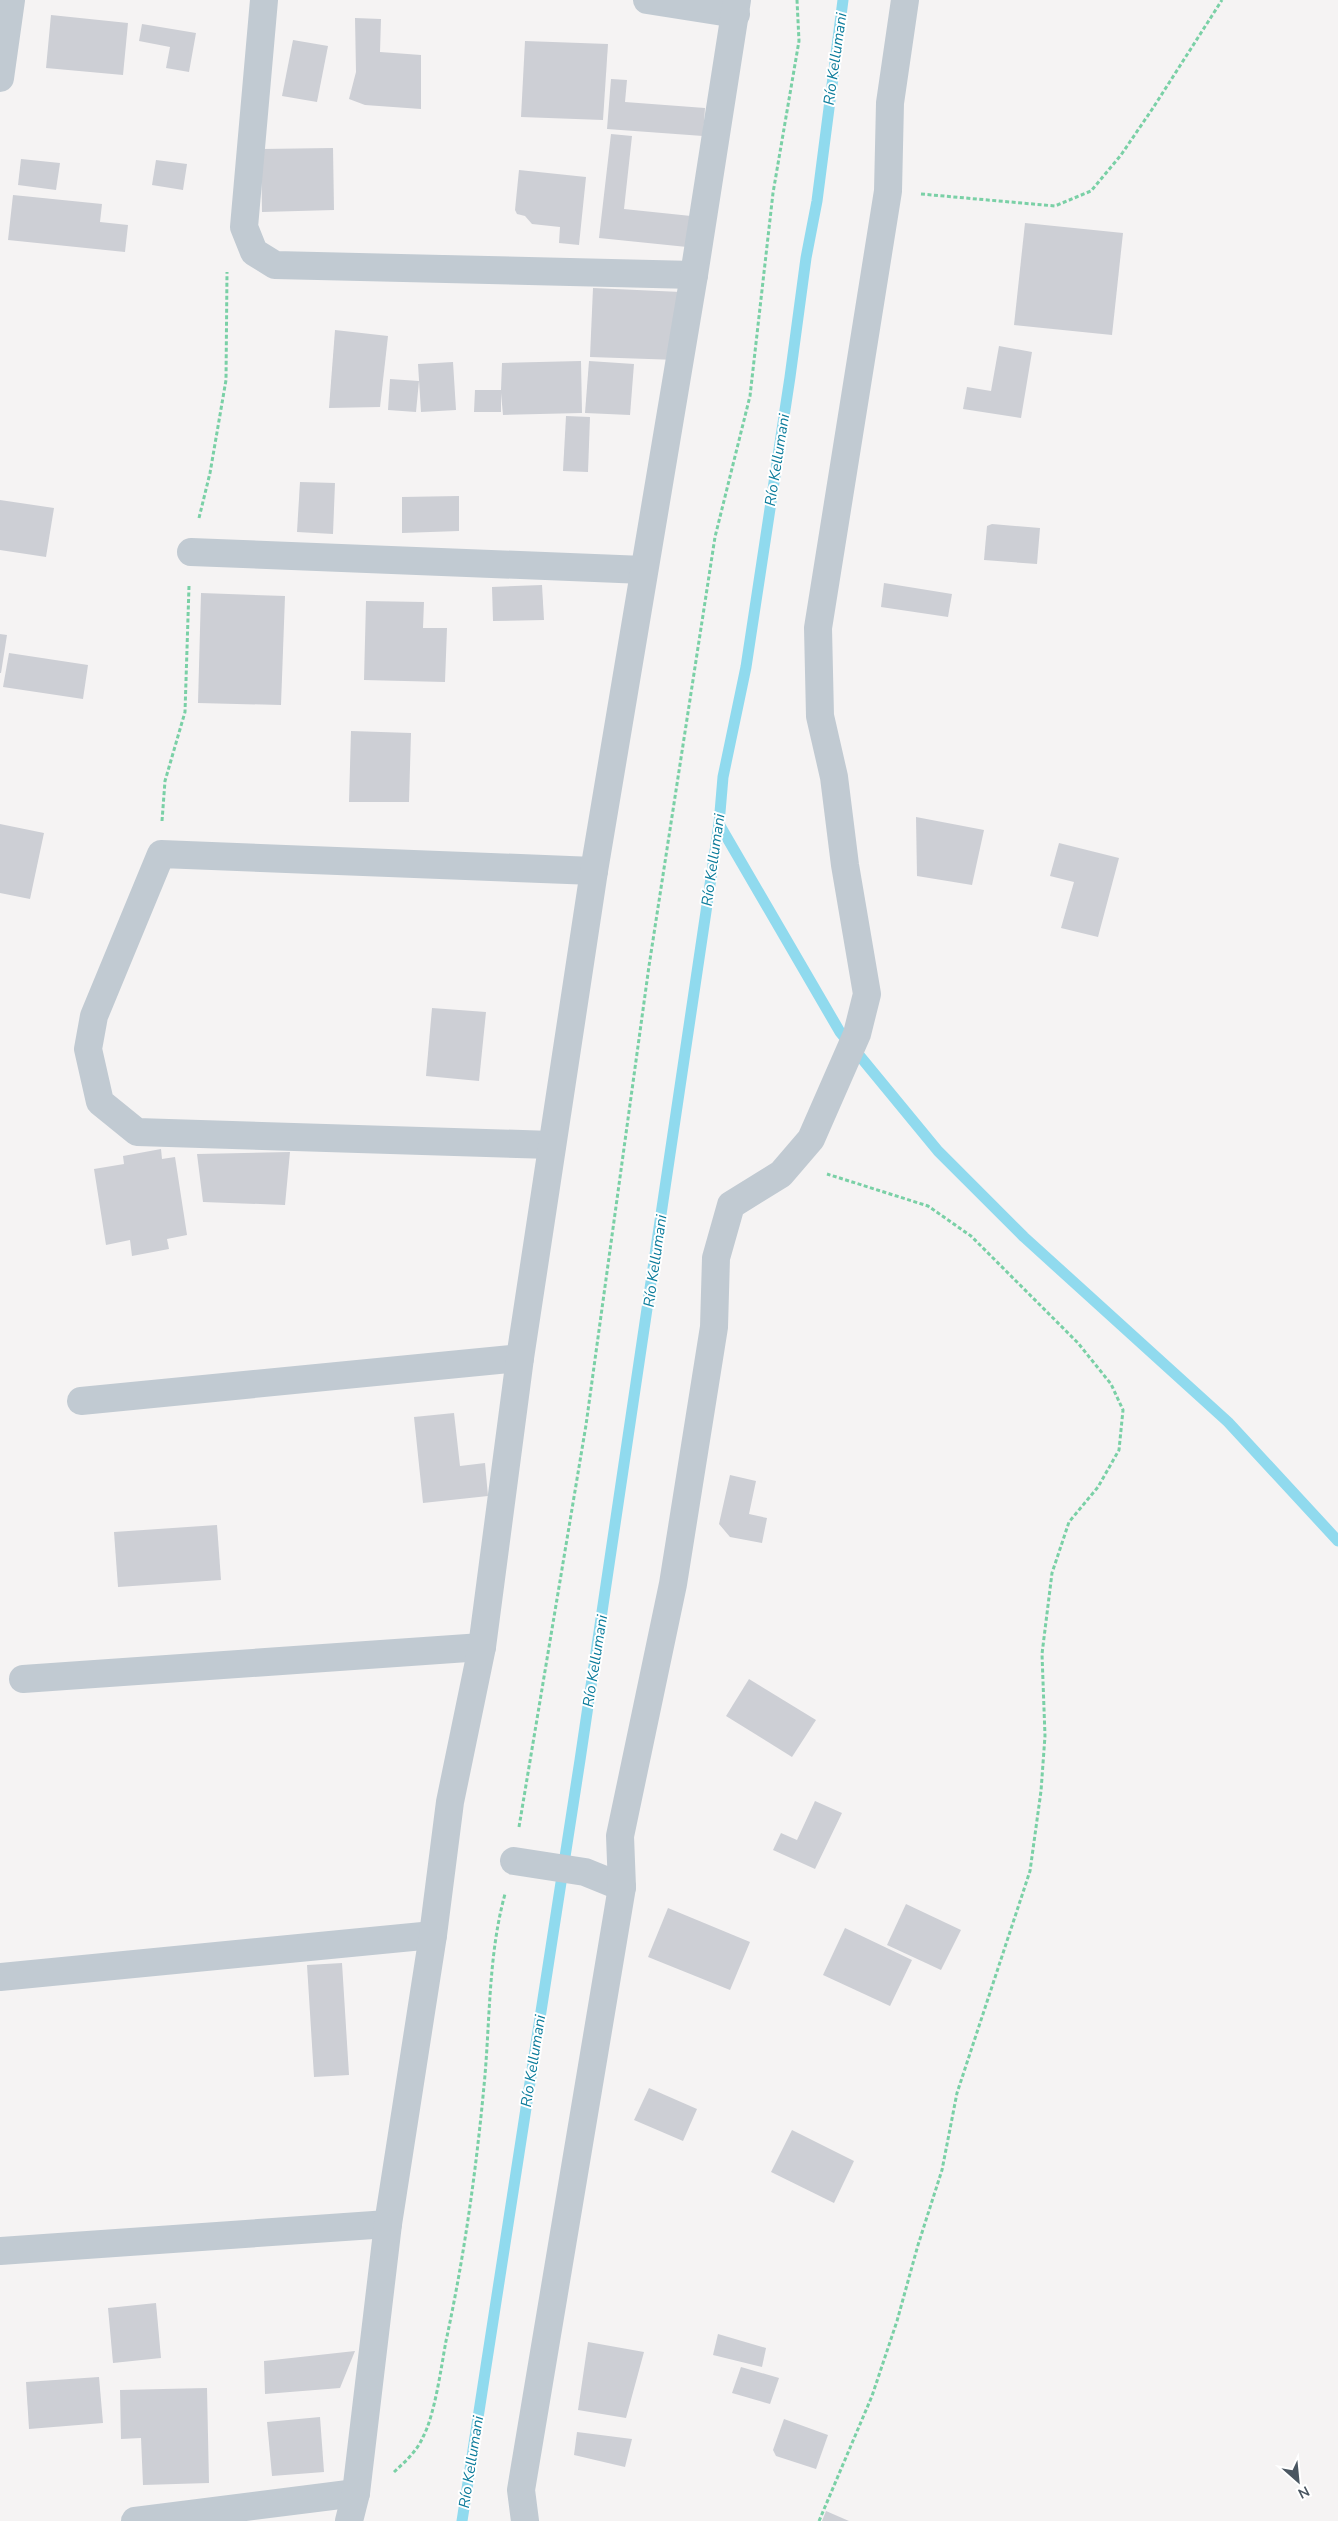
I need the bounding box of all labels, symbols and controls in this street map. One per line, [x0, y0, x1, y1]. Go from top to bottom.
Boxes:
water label: Río Kellumani [819, 11, 851, 106]
water label: Río Kellumani [760, 412, 794, 507]
water label: Río Kellumani [697, 812, 729, 907]
water label: Río Kellumani [639, 1213, 671, 1308]
water label: Río Kellumani [578, 1613, 612, 1708]
water label: Río Kellumani [516, 2013, 550, 2108]
water label: Río Kellumani [454, 2414, 488, 2509]
north arrow [1273, 2456, 1323, 2506]
text: N [1295, 2481, 1313, 2503]

